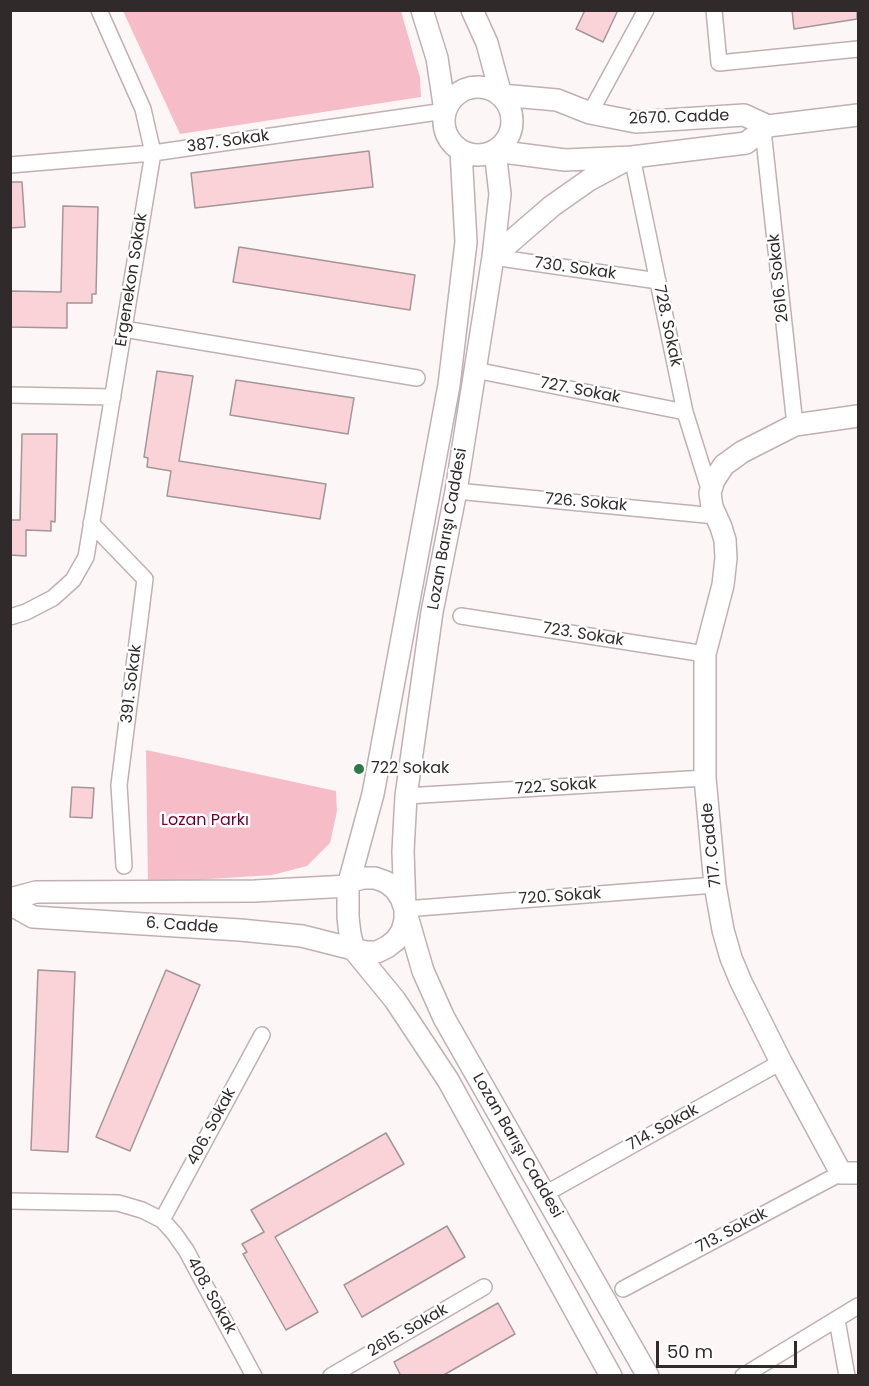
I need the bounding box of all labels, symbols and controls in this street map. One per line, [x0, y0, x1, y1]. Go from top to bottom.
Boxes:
street label: 2670. Cadde [628, 107, 730, 129]
street label: 387. Sokak [186, 127, 270, 157]
street label: Ergenekon Sokak [112, 212, 152, 348]
street label: 2616. Sokak [765, 233, 793, 323]
street label: 730. Sokak [533, 254, 617, 284]
street label: 728. Sokak [649, 284, 685, 368]
street label: 727. Sokak [538, 374, 622, 408]
street label: Lozan Barışı Caddesi [424, 447, 472, 611]
street label: 726. Sokak [544, 490, 628, 516]
street label: 723. Sokak [541, 619, 625, 651]
street label: 391. Sokak [118, 644, 146, 724]
place label: 722 Sokak [371, 759, 449, 779]
marker: 722 Sokak [352, 762, 366, 776]
street label: 722. Sokak [515, 775, 597, 799]
street label: 717. Cadde [698, 802, 726, 888]
park label: Lozan Parkı [161, 811, 249, 831]
street label: 720. Sokak [518, 885, 602, 909]
street label: 6. Cadde [145, 914, 219, 938]
street label: Lozan Barışı Caddesi [468, 1070, 566, 1222]
street label: 406. Sokak [184, 1085, 240, 1169]
street label: 714. Sokak [624, 1101, 702, 1155]
street label: 713. Sokak [693, 1204, 771, 1258]
street label: 408. Sokak [182, 1254, 240, 1338]
street label: 2615. Sokak [365, 1300, 451, 1362]
scale bar [659, 1329, 800, 1367]
text: 50 m [667, 1339, 713, 1364]

